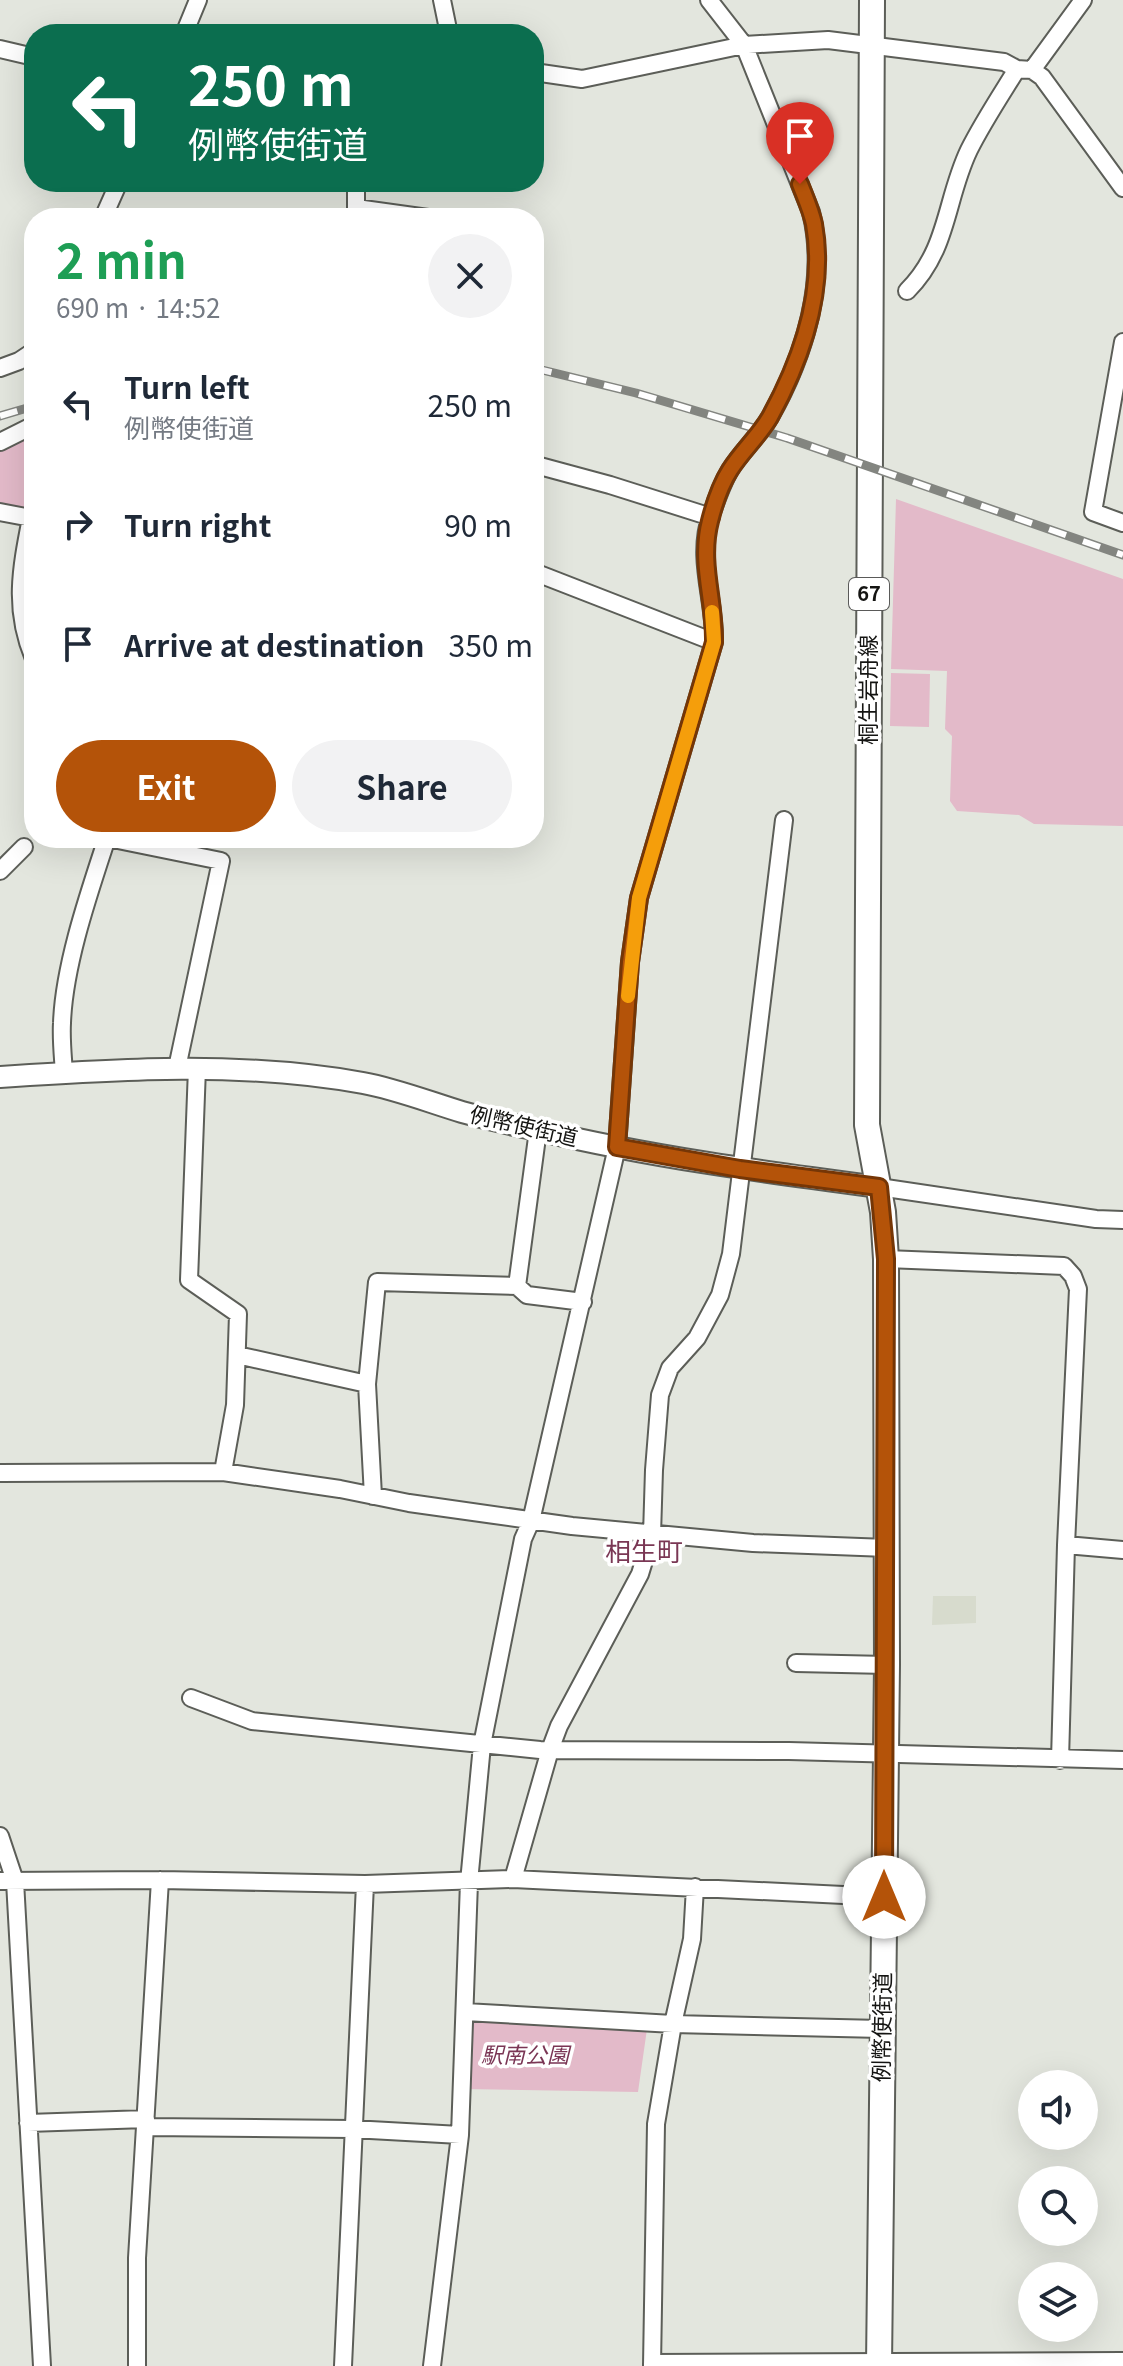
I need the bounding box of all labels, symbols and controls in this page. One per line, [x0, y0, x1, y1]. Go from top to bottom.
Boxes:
text: 250 m [188, 41, 354, 122]
icon: left [56, 56, 160, 160]
pin [766, 102, 834, 184]
icon: arrive [778, 114, 822, 158]
text: 例幣使街道 [188, 116, 368, 168]
text: 2 min [56, 223, 187, 293]
button: close [428, 234, 512, 318]
text: 690 m · 14:52 [56, 288, 220, 325]
text: Turn left [124, 364, 250, 408]
icon: left [56, 382, 100, 426]
text: 250 m [428, 382, 512, 426]
text: 例幣使街道 [124, 408, 254, 445]
icon: right [56, 502, 100, 546]
text: Turn right [124, 502, 271, 546]
text: 90 m [444, 502, 512, 546]
road number: 67 [849, 578, 889, 610]
icon: arrive [56, 622, 100, 666]
text: Arrive at destination [124, 622, 425, 666]
text: 350 m [449, 622, 533, 666]
street label: 桐生岩舟線 [850, 635, 882, 745]
button: Exit [56, 740, 276, 832]
button: Share [292, 740, 512, 832]
street label: 例幣使街道 [467, 1096, 582, 1152]
district label: 相生町 [605, 1531, 683, 1568]
position arrow [842, 1855, 926, 1939]
street label: 例幣使街道 [863, 1972, 897, 2082]
park label: 駅南公園 [481, 2037, 572, 2069]
map controls [1018, 2070, 1098, 2342]
button: sound [1018, 2070, 1098, 2150]
button: search [1018, 2166, 1098, 2246]
button: layers [1018, 2262, 1098, 2342]

